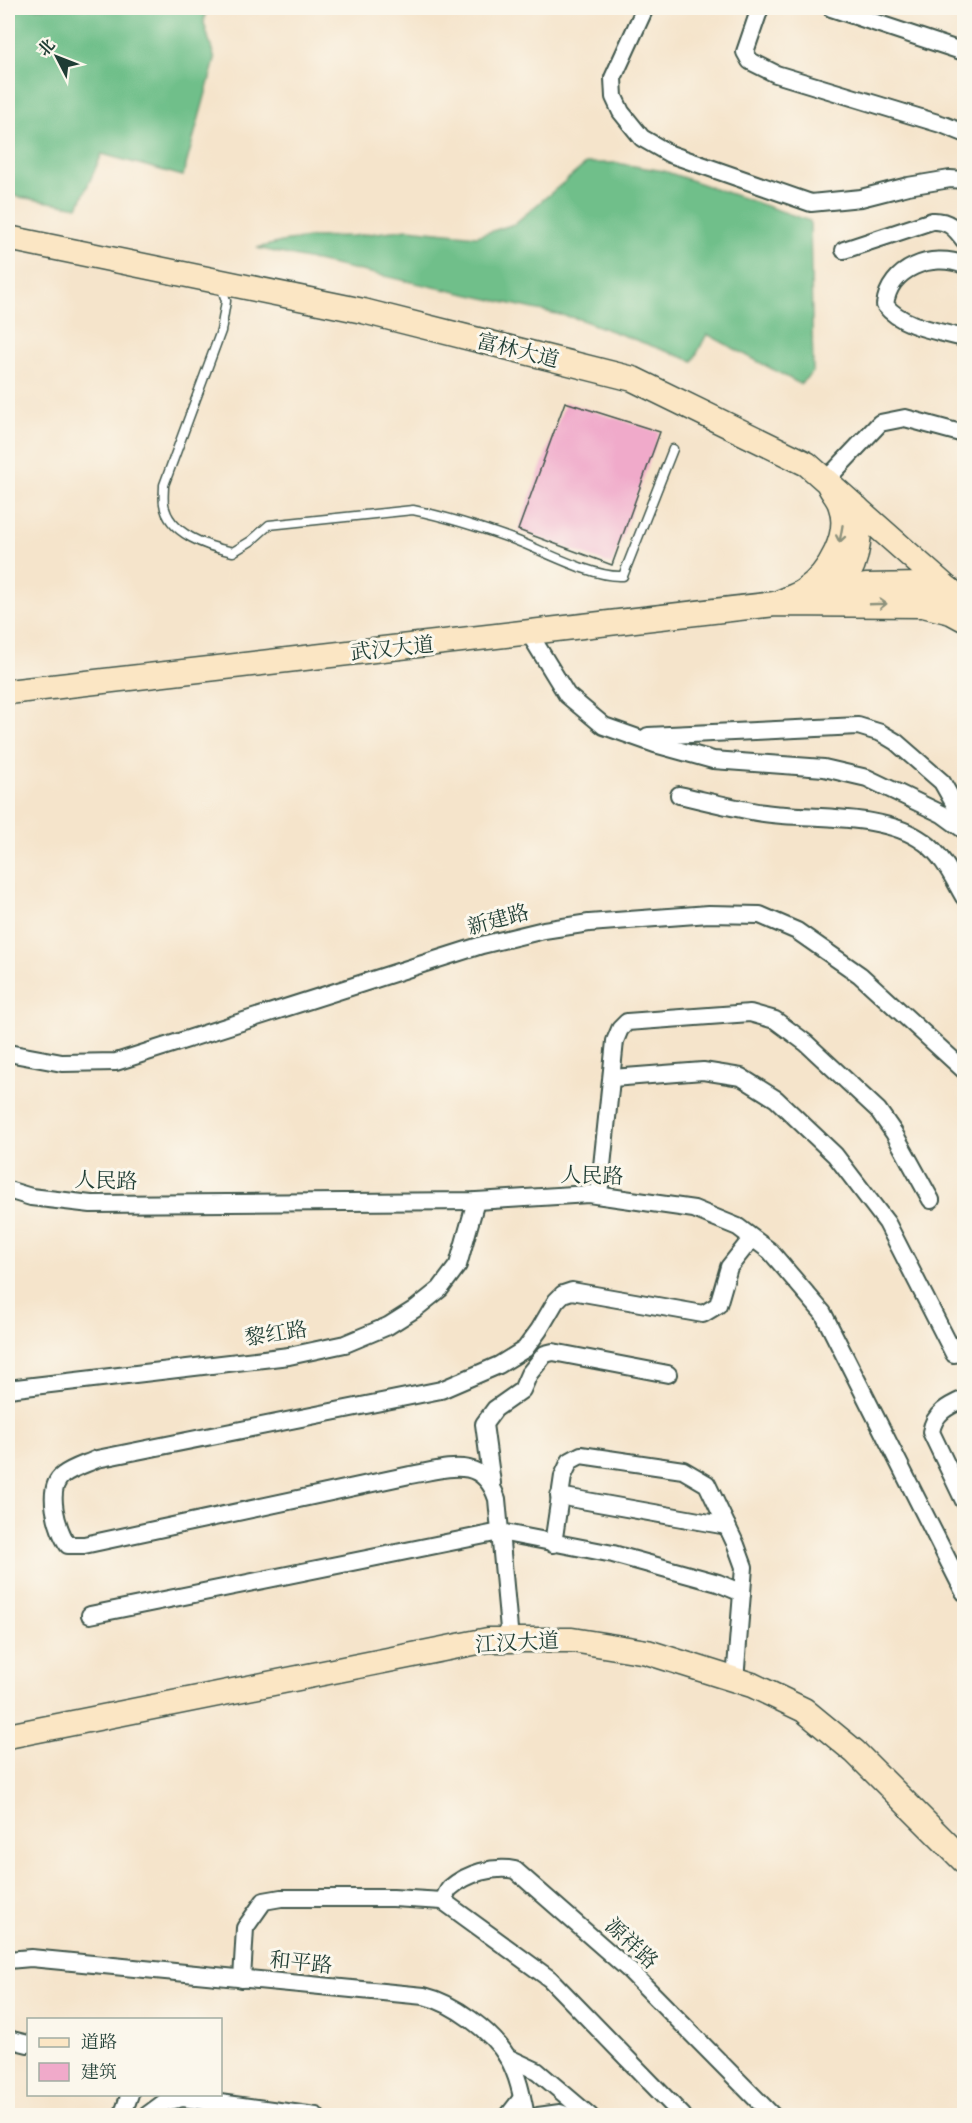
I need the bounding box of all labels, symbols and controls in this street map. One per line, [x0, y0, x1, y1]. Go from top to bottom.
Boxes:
north arrow [27, 27, 87, 87]
text: 北 [32, 33, 60, 61]
street label: 富林大道 [473, 325, 563, 375]
one-way arrow [835, 524, 846, 544]
one-way arrow [867, 599, 887, 610]
street label: 武汉大道 [349, 628, 435, 668]
street label: 新建路 [464, 896, 532, 942]
street label: 人民路 [560, 1158, 624, 1192]
street label: 人民路 [74, 1163, 138, 1197]
street label: 黎红路 [242, 1313, 310, 1353]
street label: 江汉大道 [474, 1624, 560, 1660]
street label: 源祥路 [598, 1910, 666, 1976]
street label: 和平路 [268, 1943, 334, 1981]
legend [27, 2018, 222, 2096]
text: 道路 [81, 2028, 117, 2055]
text: 建筑 [81, 2058, 117, 2085]

